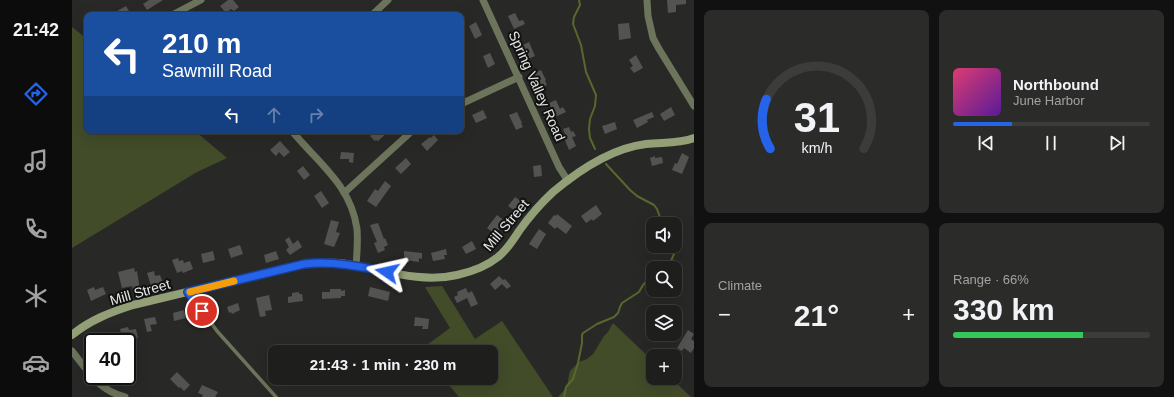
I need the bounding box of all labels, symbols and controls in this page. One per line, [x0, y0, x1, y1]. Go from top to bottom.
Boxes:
text: 21:42 [13, 20, 59, 40]
icon: left [96, 28, 148, 80]
text: 210 m [162, 28, 241, 59]
street label: Spring Valley Road [506, 28, 568, 144]
text: Sawmill Road [162, 61, 272, 81]
text: Northbound [1013, 76, 1099, 93]
icon: directions [22, 80, 50, 108]
text: June Harbor [1013, 93, 1085, 108]
text: 31 [793, 94, 840, 141]
icon: left [221, 104, 243, 126]
icon: ahead [263, 104, 285, 126]
icon: right [305, 104, 327, 126]
icon: previous [975, 132, 997, 154]
icon: pause [1040, 132, 1062, 154]
icon: next [1106, 132, 1128, 154]
text: km/h [801, 140, 832, 156]
icon: music [22, 147, 50, 175]
street label: Mill Street [480, 196, 532, 254]
icon: phone [22, 215, 50, 243]
map controls [646, 217, 682, 385]
button: sound [646, 217, 682, 253]
position arrow [366, 251, 408, 293]
button: search [646, 261, 682, 297]
text: Range · 66% [953, 272, 1029, 287]
street label: Mill Street [108, 276, 172, 308]
text: Climate [718, 278, 762, 293]
icon: climate [22, 282, 50, 310]
text: 330 km [953, 293, 1055, 326]
pin [185, 294, 219, 328]
text: 21° [794, 299, 839, 332]
icon: arrive [191, 300, 213, 322]
text: − [718, 302, 731, 327]
text: + [902, 302, 915, 327]
button: layers [646, 305, 682, 341]
speed limit sign: 40 [84, 333, 136, 385]
icon: car [22, 349, 50, 377]
button: + [646, 349, 682, 385]
text: 21:43 · 1 min · 230 m [310, 356, 456, 373]

